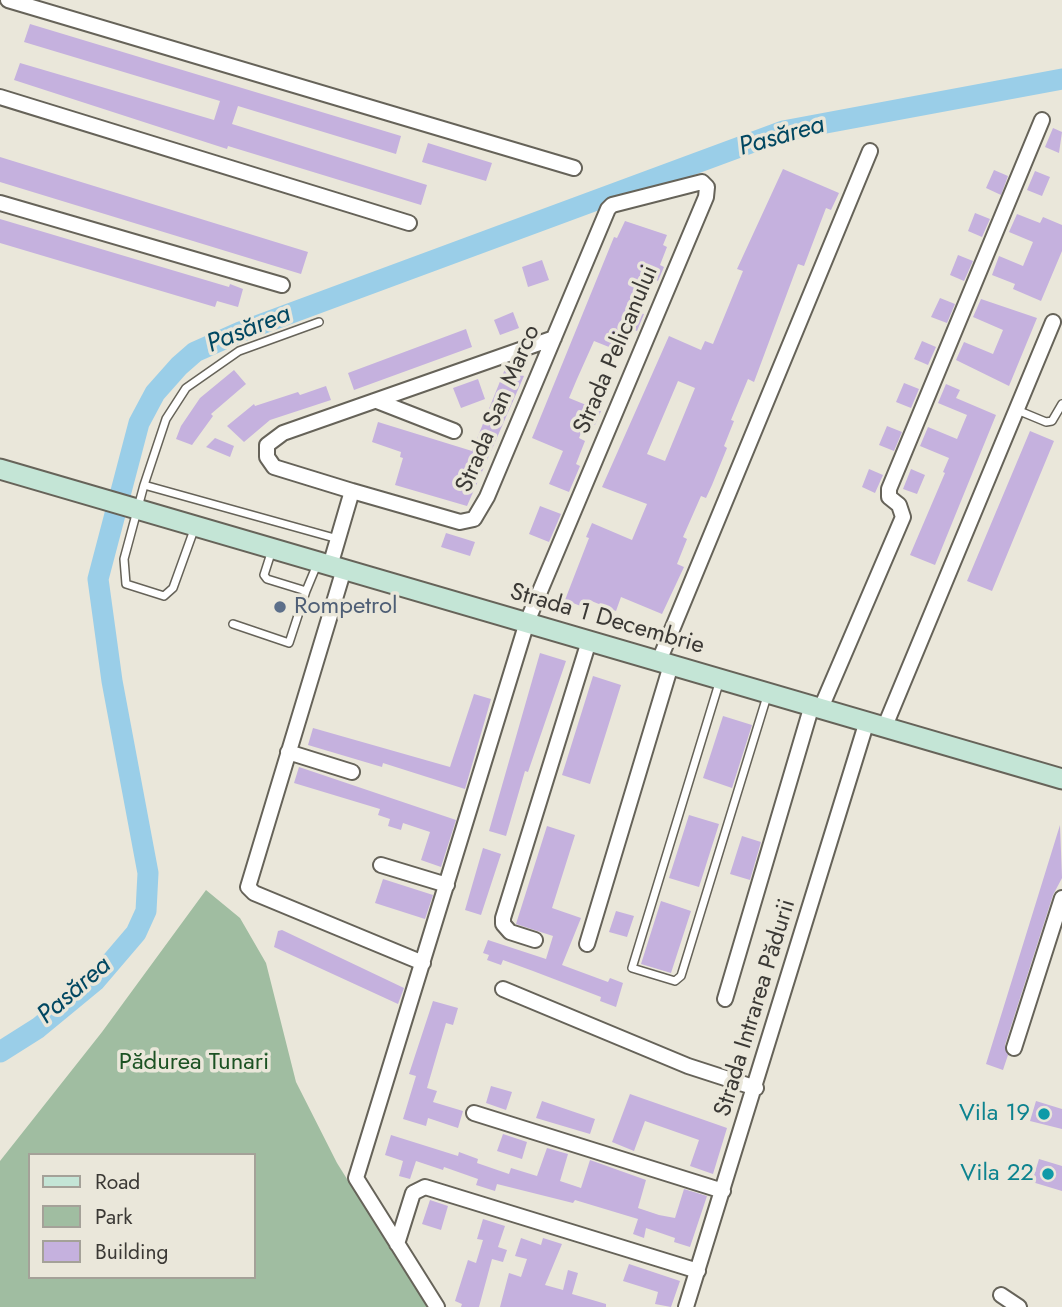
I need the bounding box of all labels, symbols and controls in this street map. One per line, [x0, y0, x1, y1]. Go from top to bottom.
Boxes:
water label: Pasărea [736, 110, 828, 164]
street label: Strada Pelicanului [569, 261, 665, 439]
water label: Pasărea [203, 299, 295, 361]
street label: Strada San Marco [451, 321, 547, 497]
street label: Strada 1 Decembrie [506, 578, 708, 662]
place label: Rompetrol [294, 593, 398, 621]
marker: Rompetrol [272, 599, 288, 615]
street label: Strada Intrarea Pădurii [709, 896, 803, 1120]
water label: Pasărea [32, 950, 118, 1032]
park label: Pădurea Tunari [119, 1049, 269, 1077]
place label: Vila 19 [959, 1100, 1030, 1128]
marker: Vila 19 [1036, 1106, 1052, 1122]
legend [28, 1153, 256, 1279]
place label: Vila 22 [960, 1160, 1034, 1188]
marker: Vila 22 [1040, 1166, 1056, 1182]
text: Road [95, 1167, 140, 1197]
text: Park [95, 1202, 132, 1232]
text: Building [95, 1237, 168, 1267]

